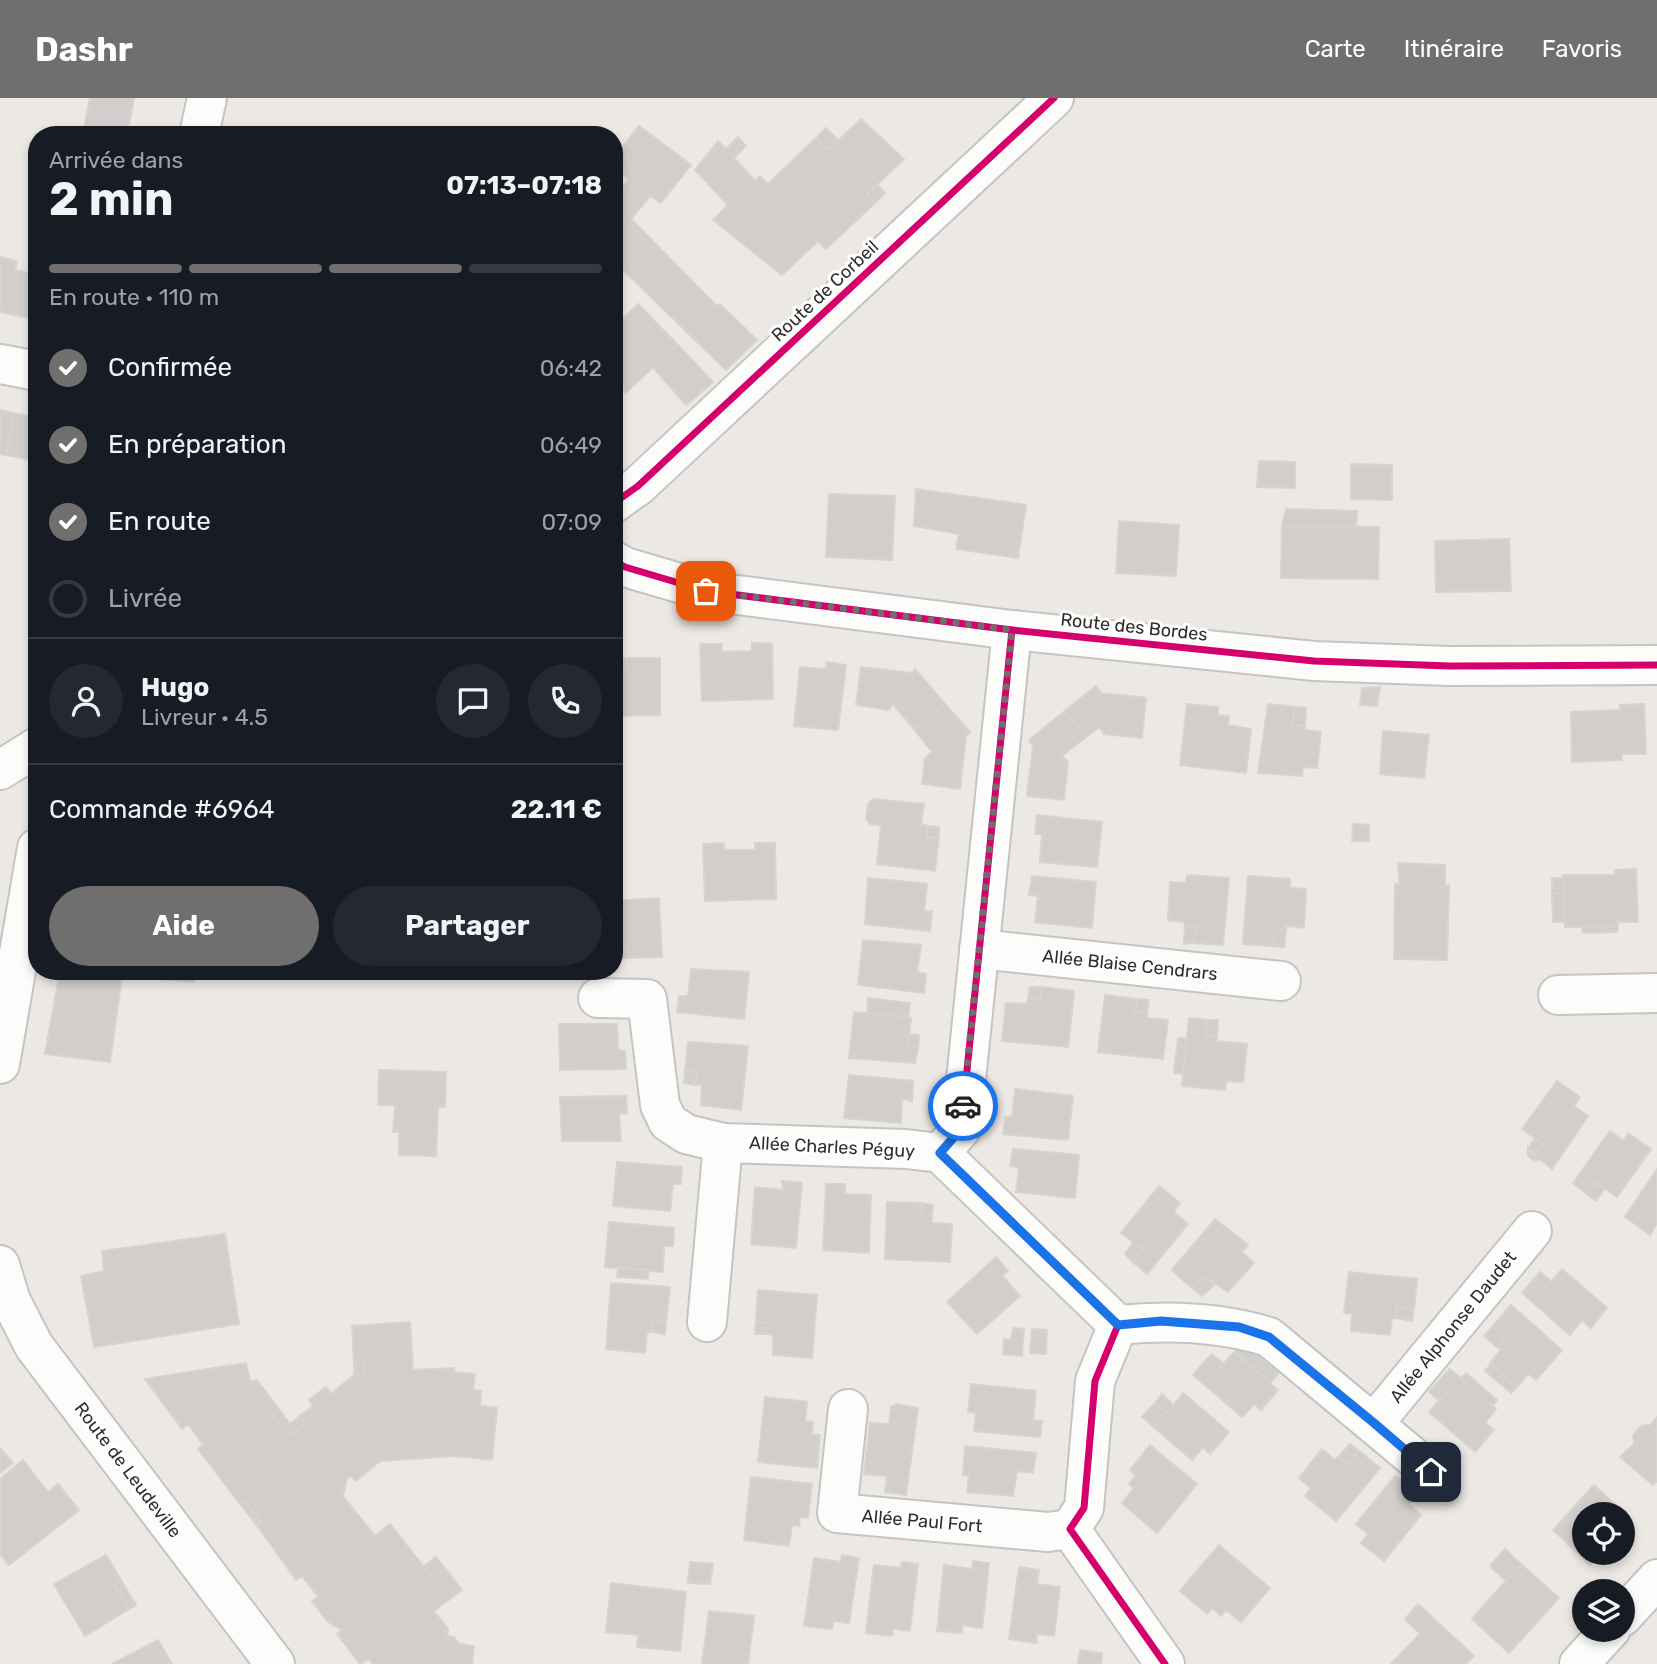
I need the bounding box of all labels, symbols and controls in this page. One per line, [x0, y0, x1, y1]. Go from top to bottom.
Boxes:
text: Dashr [35, 30, 133, 69]
text: Carte [1305, 35, 1366, 63]
text: Itinéraire [1404, 35, 1504, 63]
text: Favoris [1542, 35, 1622, 63]
text: Arrivée dans [49, 146, 183, 174]
text: 07:13–07:18 [446, 170, 602, 201]
text: 2 min [49, 172, 174, 227]
street label: Route de Corbeil [767, 236, 883, 346]
text: En route · 110 m [49, 283, 219, 311]
icon: check [49, 349, 87, 387]
text: Confirmée [108, 352, 232, 383]
text: 06:42 [540, 354, 602, 382]
icon: check [49, 426, 87, 464]
text: En préparation [108, 429, 286, 460]
text: 06:49 [540, 431, 602, 459]
icon: check [49, 503, 87, 541]
text: En route [108, 506, 211, 537]
text: 07:09 [541, 508, 602, 536]
pin [676, 561, 736, 621]
icon: bag [687, 572, 725, 610]
text: Livrée [108, 583, 182, 614]
street label: Route des Bordes [1059, 608, 1209, 646]
button: person [49, 664, 123, 738]
button: chat [436, 664, 510, 738]
button: phone [528, 664, 602, 738]
text: Hugo [141, 672, 209, 703]
text: Livreur · 4.5 [141, 703, 268, 731]
text: Commande #6964 [49, 794, 275, 825]
text: 22.11 € [511, 794, 602, 825]
button: Aide [49, 886, 319, 966]
button: Partager [333, 886, 602, 966]
street label: Allée Blaise Cendrars [1041, 945, 1219, 985]
courier [928, 1071, 998, 1141]
icon: car [944, 1087, 982, 1125]
street label: Allée Charles Péguy [748, 1132, 916, 1162]
street label: Allée Alphonse Daudet [1385, 1247, 1521, 1407]
street label: Route de Leudeville [70, 1398, 186, 1542]
pin [1401, 1442, 1461, 1502]
icon: home [1412, 1453, 1450, 1491]
map controls [1572, 1502, 1635, 1642]
button: locate [1572, 1502, 1635, 1565]
street label: Allée Paul Fort [861, 1505, 983, 1537]
button: layers [1572, 1579, 1635, 1642]

